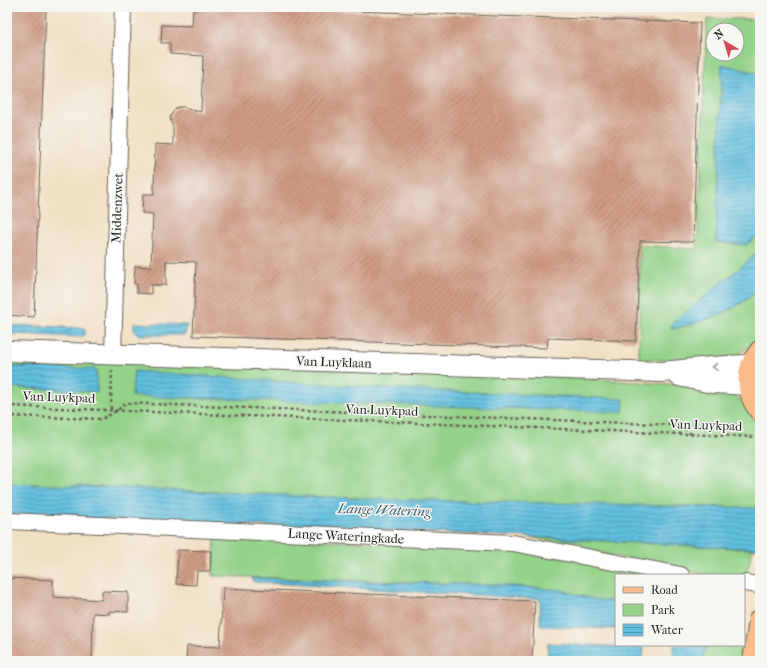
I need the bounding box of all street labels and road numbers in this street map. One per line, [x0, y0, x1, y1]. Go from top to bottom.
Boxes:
street label: Middenzwet [108, 172, 126, 243]
street label: Van Luyklaan [295, 353, 373, 371]
street label: Van Luykpad [21, 388, 96, 406]
street label: Van Luykpad [344, 401, 419, 419]
street label: Van Luykpad [668, 416, 743, 434]
street label: Lange Wateringkade [287, 525, 405, 547]

